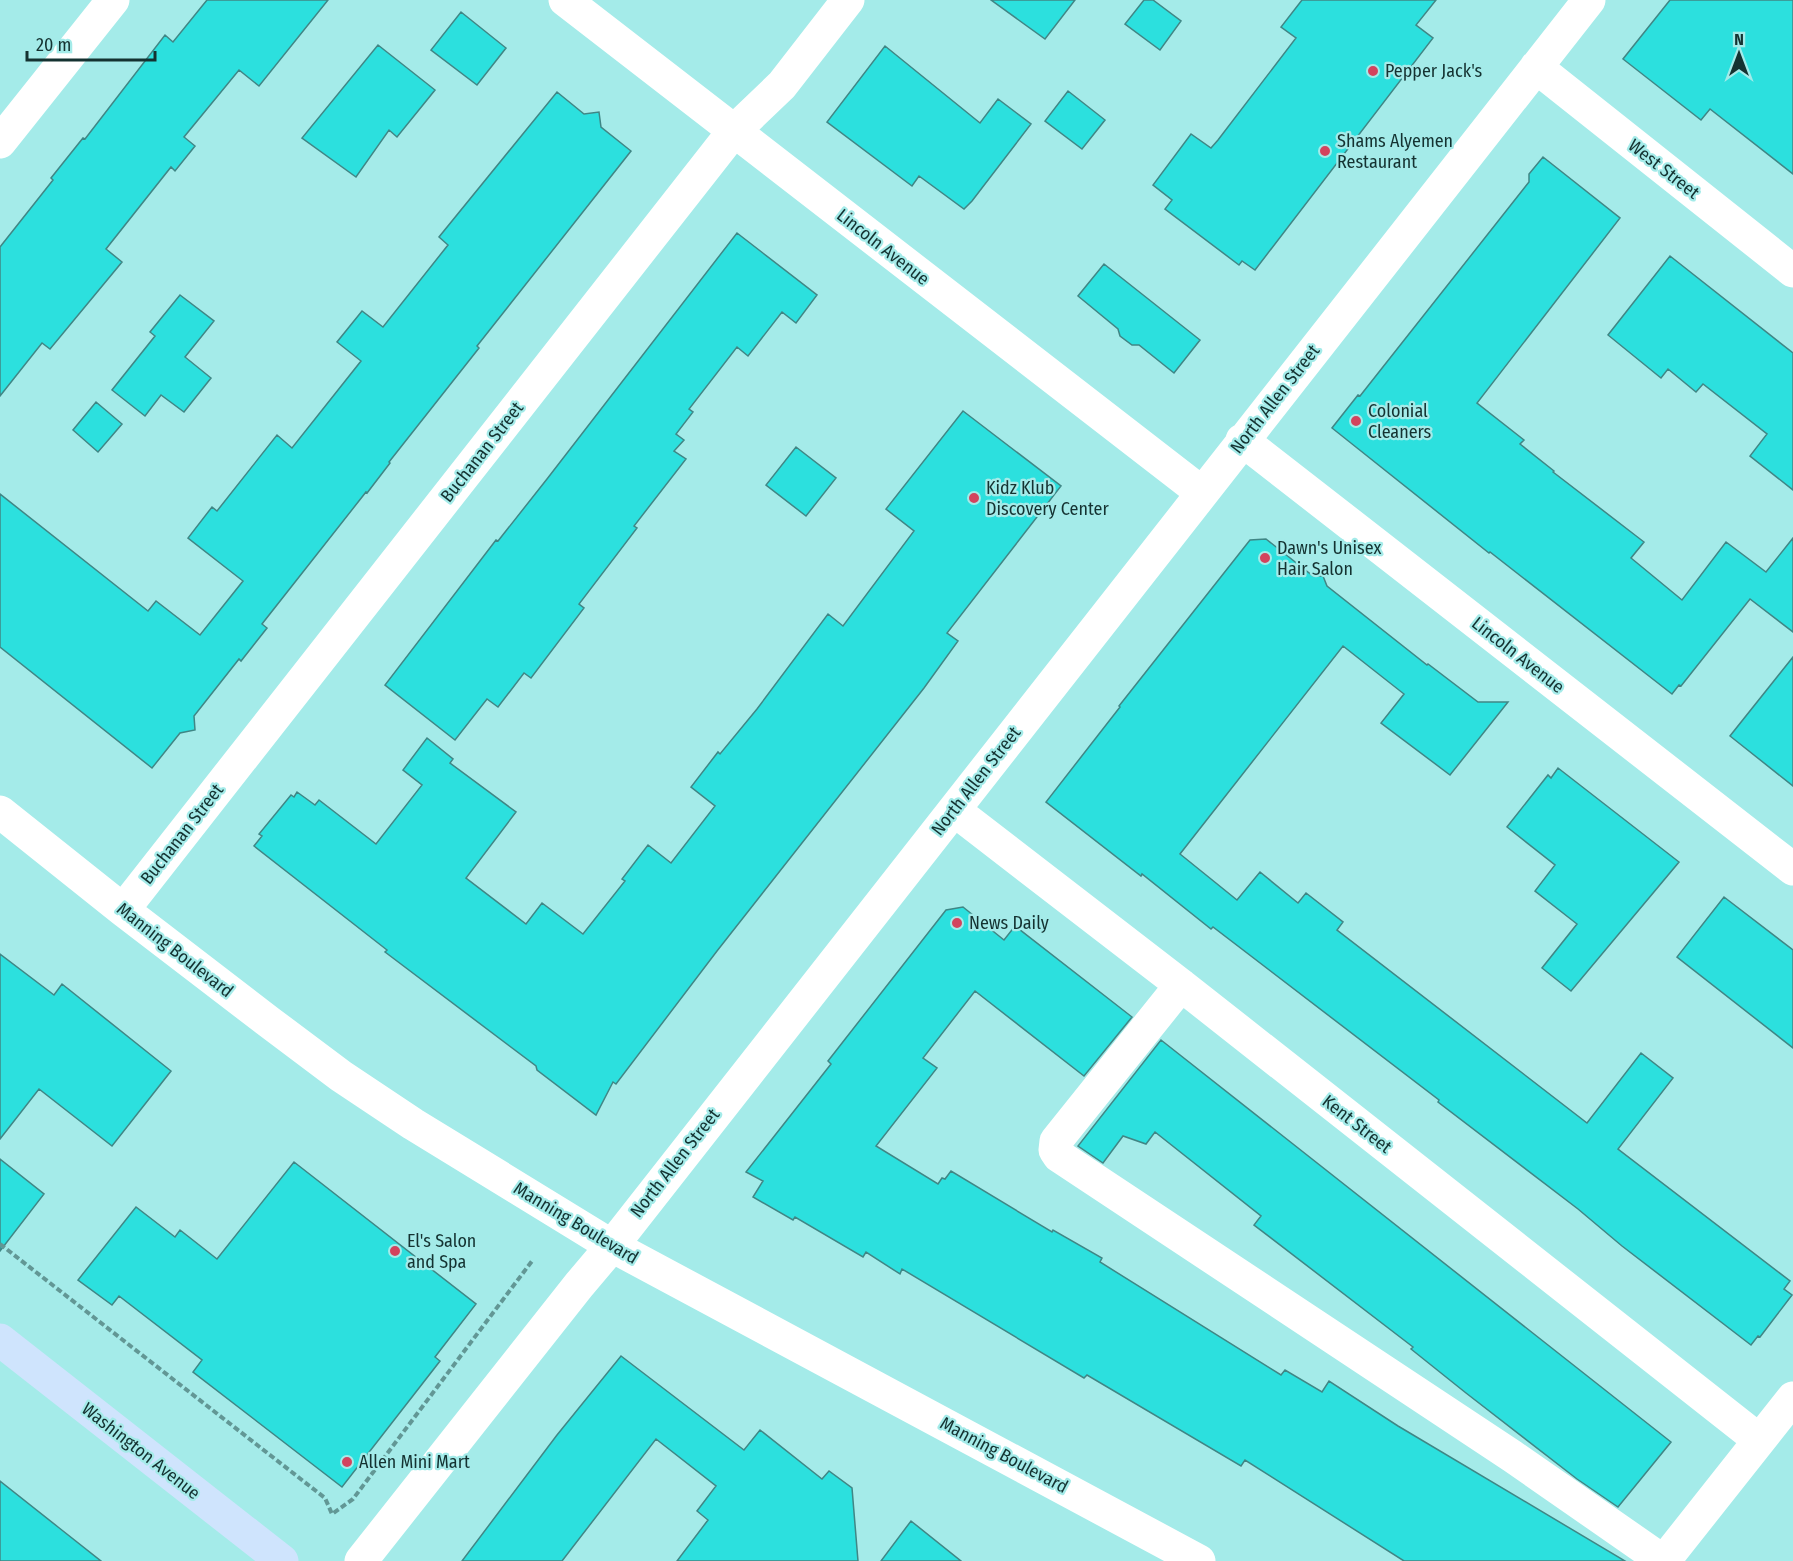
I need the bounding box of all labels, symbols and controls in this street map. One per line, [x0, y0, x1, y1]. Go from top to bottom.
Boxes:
scale bar [27, 24, 154, 62]
north arrow [1709, 24, 1769, 84]
text: N [1734, 30, 1744, 49]
text: 20 m [36, 34, 71, 56]
place label: Pepper Jack's [1385, 60, 1483, 82]
marker: Pepper Jack's [1366, 64, 1380, 78]
place label: Shams Alyemen Restaurant [1337, 130, 1453, 173]
street label: West Street [1624, 134, 1704, 204]
marker: Shams Alyemen Restaurant [1318, 144, 1332, 158]
street label: Lincoln Avenue [832, 204, 934, 290]
street label: North Allen Street [1226, 340, 1324, 458]
street label: Buchanan Street [436, 397, 528, 507]
place label: Colonial Cleaners [1368, 400, 1432, 443]
marker: Colonial Cleaners [1349, 414, 1363, 428]
place label: Kidz Klub Discovery Center [986, 477, 1109, 520]
marker: Kidz Klub Discovery Center [967, 491, 981, 505]
place label: Dawn's Unisex Hair Salon [1277, 537, 1381, 580]
marker: Dawn's Unisex Hair Salon [1258, 551, 1272, 565]
street label: Lincoln Avenue [1467, 612, 1569, 698]
street label: North Allen Street [927, 722, 1025, 840]
street label: Buchanan Street [136, 779, 228, 889]
street label: Manning Boulevard [112, 898, 238, 1002]
place label: News Daily [969, 912, 1049, 934]
marker: News Daily [950, 916, 964, 930]
street label: Kent Street [1318, 1090, 1396, 1158]
street label: North Allen Street [626, 1104, 724, 1222]
street label: Manning Boulevard [510, 1177, 642, 1269]
place label: El's Salon and Spa [407, 1230, 476, 1273]
marker: El's Salon and Spa [388, 1244, 402, 1258]
street label: Washington Avenue [77, 1398, 205, 1504]
street label: Manning Boulevard [936, 1412, 1072, 1498]
place label: Allen Mini Mart [359, 1451, 470, 1473]
marker: Allen Mini Mart [340, 1455, 354, 1469]

